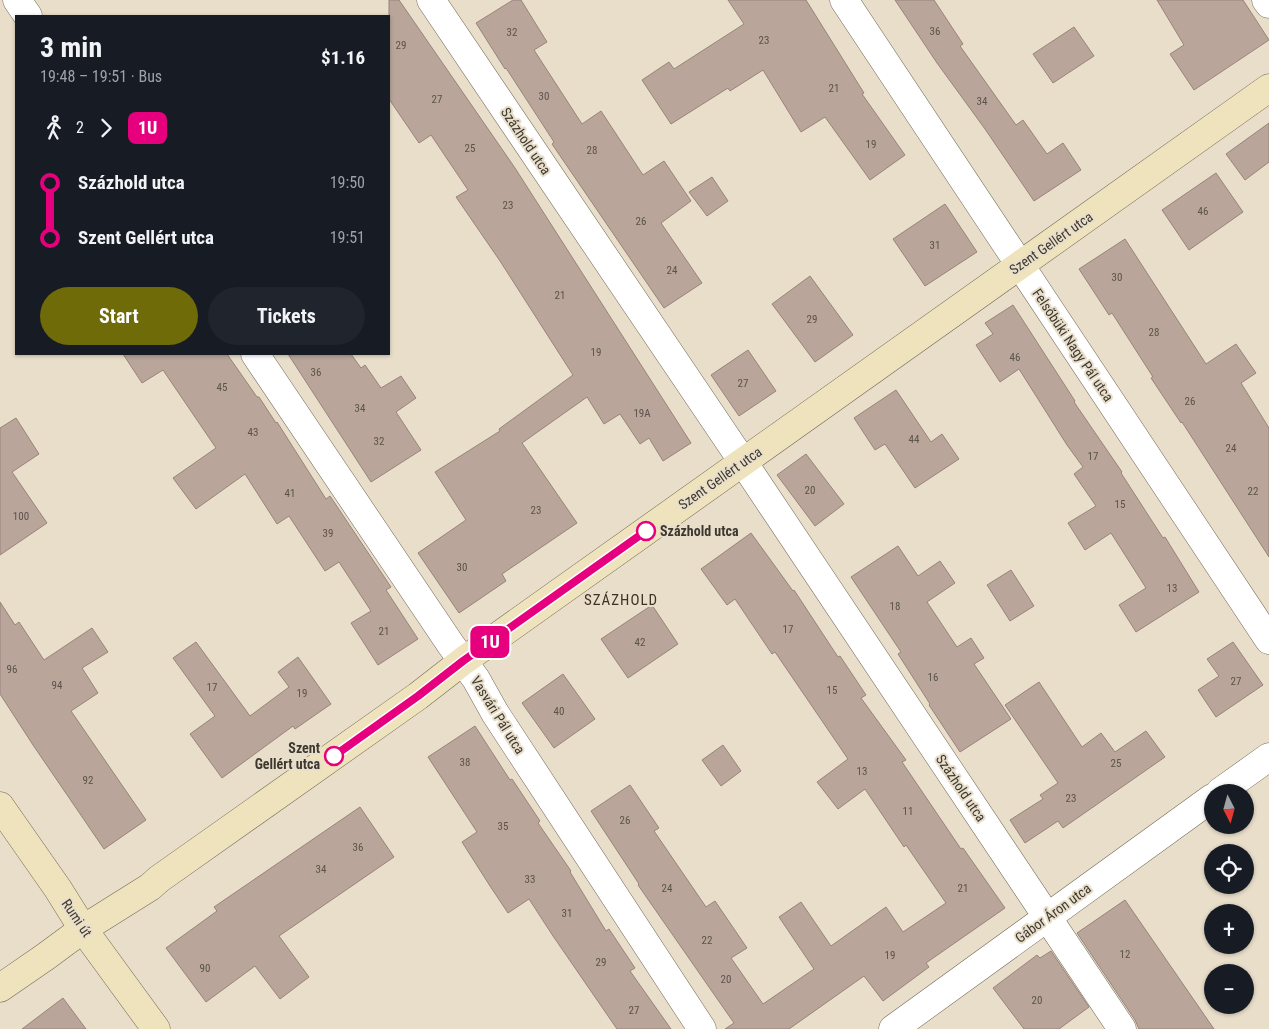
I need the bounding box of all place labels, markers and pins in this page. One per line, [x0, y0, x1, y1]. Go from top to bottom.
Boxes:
marker: Százhold utca [636, 521, 656, 541]
place label: Százhold utca [660, 523, 739, 539]
place label: Szent Gellért utca [255, 740, 320, 772]
marker: Szent Gellért utca [324, 746, 344, 766]

